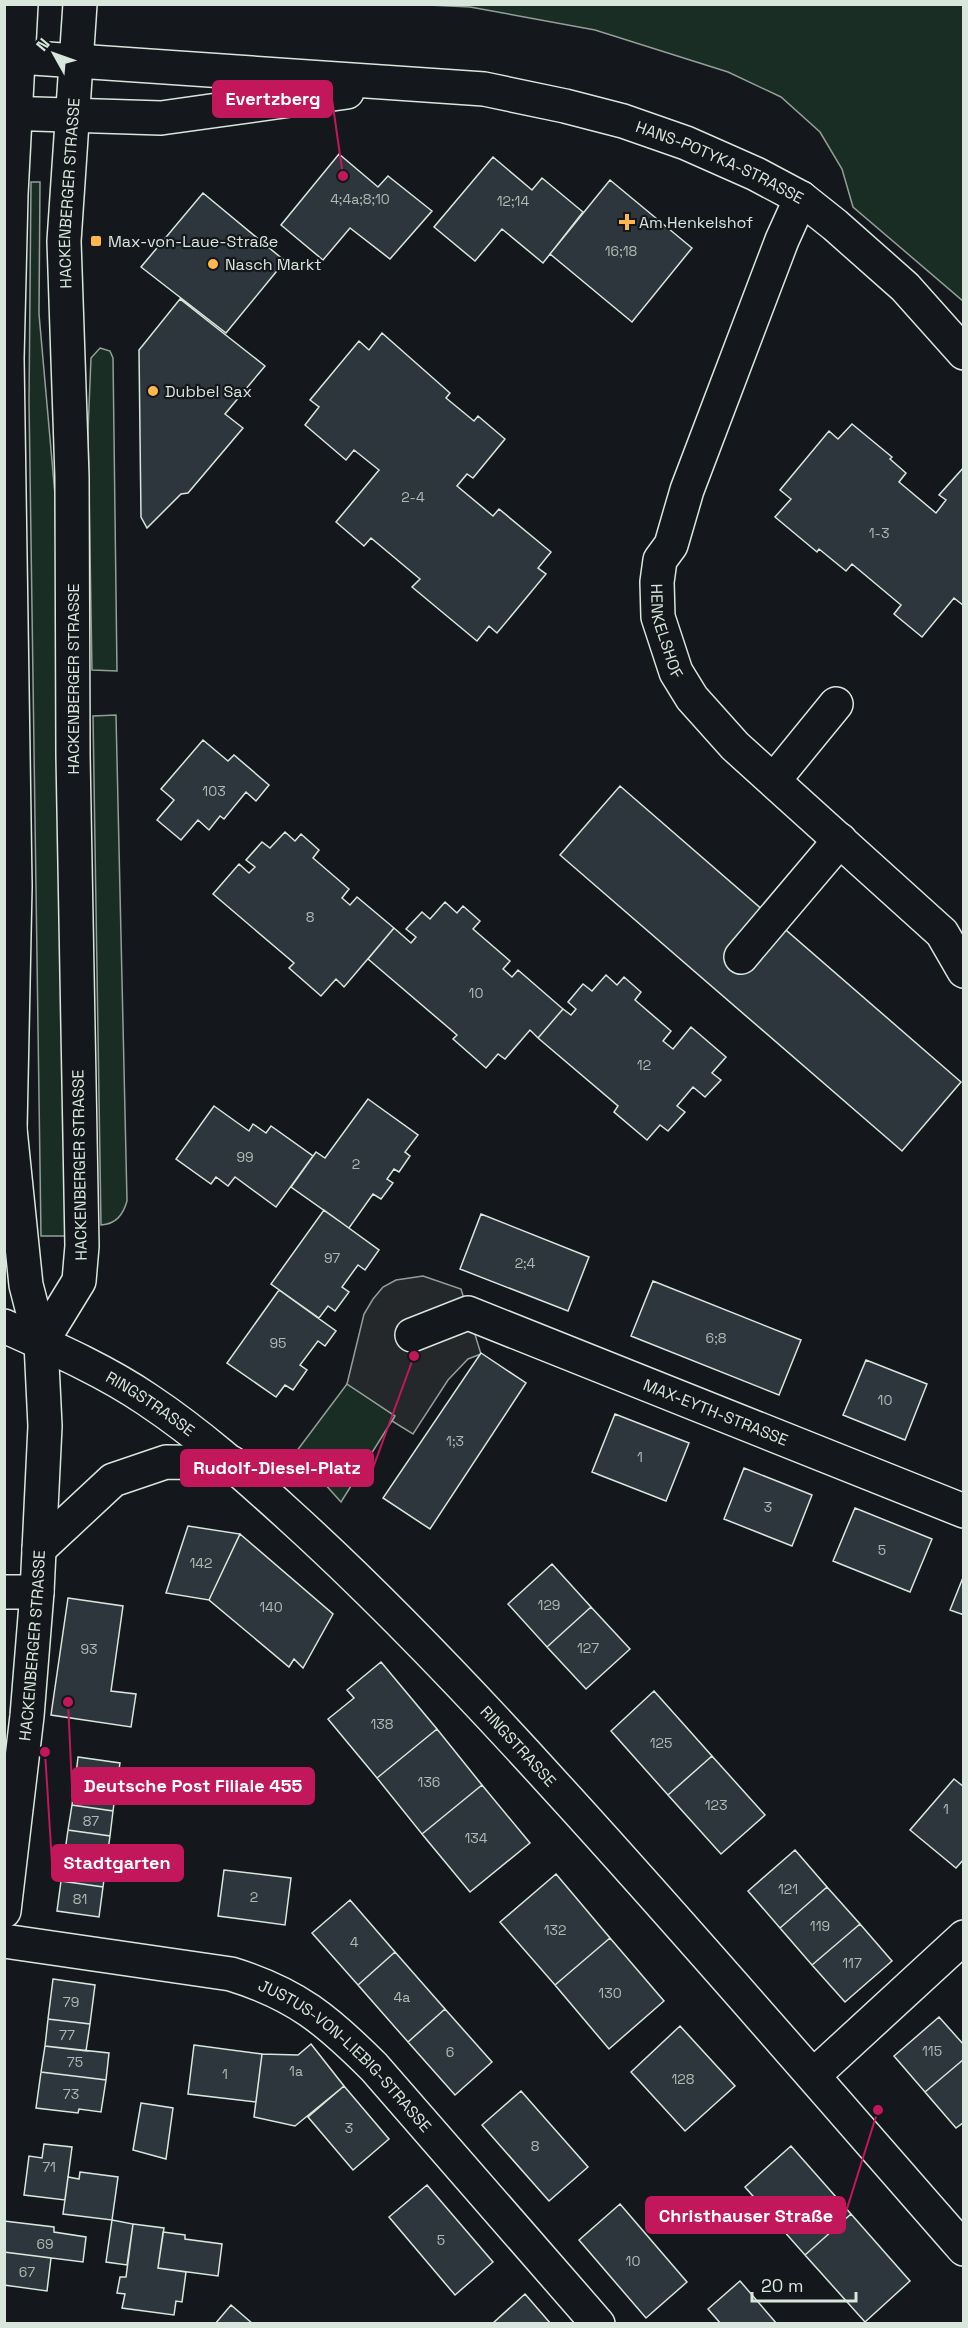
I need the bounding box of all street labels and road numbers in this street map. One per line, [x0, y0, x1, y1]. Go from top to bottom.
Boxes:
street label: HACKENBERGER STRASSE [54, 97, 85, 289]
street label: HANS-POTYKA-STRASSE [633, 116, 807, 209]
street label: HACKENBERGER STRASSE [63, 583, 84, 775]
street label: HENKELSHOF [646, 583, 688, 683]
street label: HACKENBERGER STRASSE [67, 1069, 92, 1261]
street label: RINGSTRASSE [102, 1367, 199, 1441]
street label: MAX-EYTH-STRASSE [640, 1374, 791, 1451]
street label: HACKENBERGER STRASSE [14, 1550, 50, 1742]
street label: RINGSTRASSE [476, 1701, 561, 1791]
street label: JUSTUS-VON-LIEBIG-STRASSE [255, 1975, 436, 2137]

